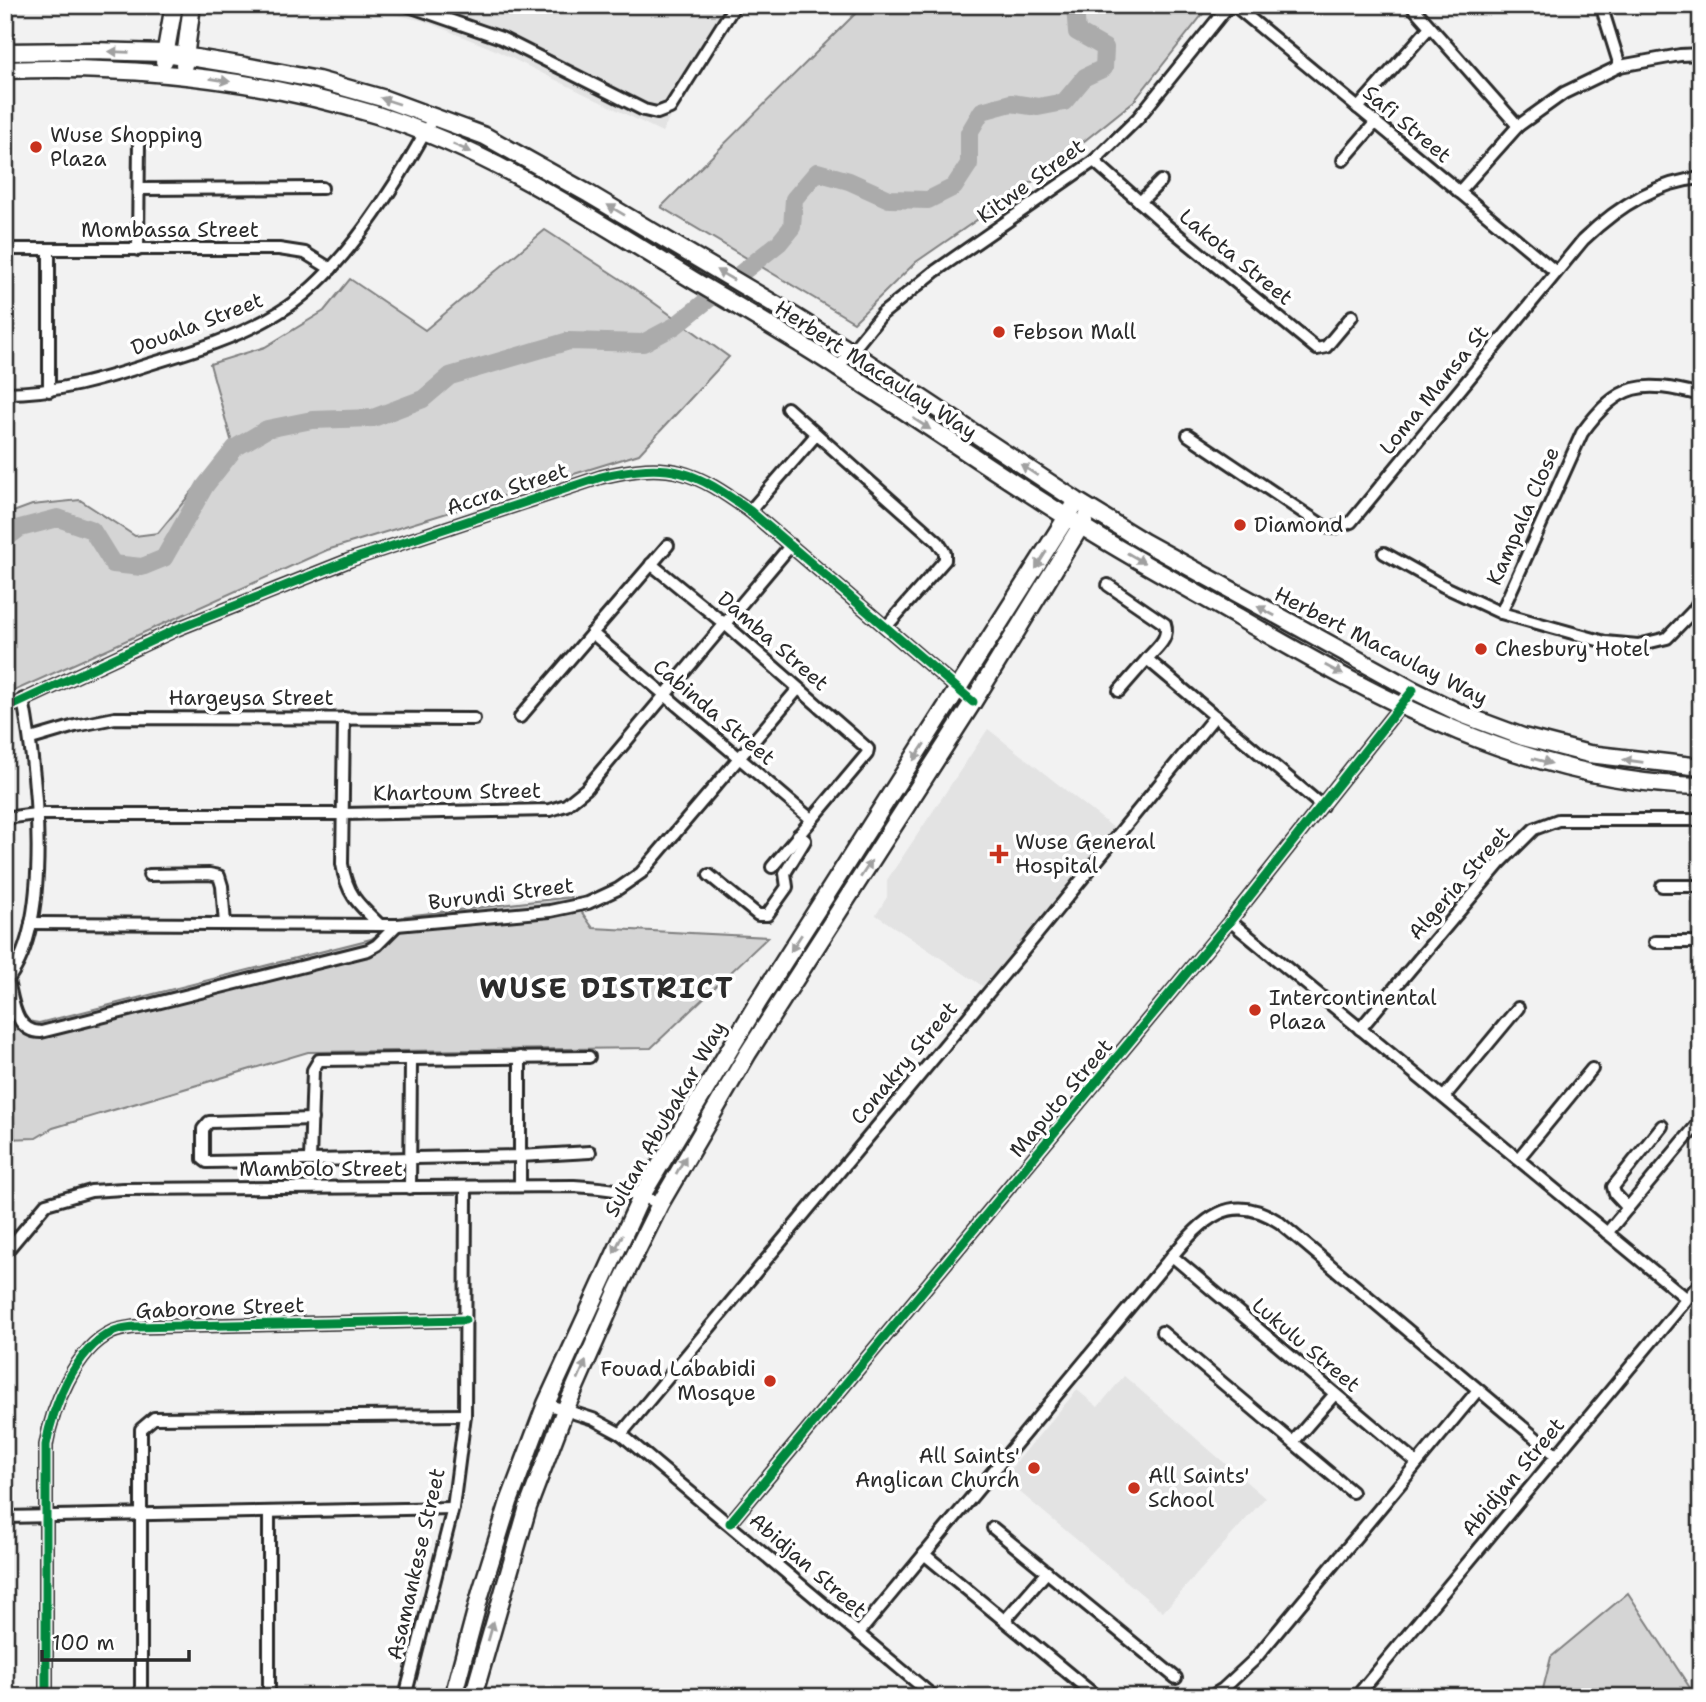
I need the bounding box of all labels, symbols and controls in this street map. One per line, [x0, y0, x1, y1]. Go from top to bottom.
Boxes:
one-way arrow [107, 46, 129, 57]
one-way arrow [209, 75, 231, 86]
street label: Safi Street [1357, 79, 1457, 169]
one-way arrow [379, 95, 400, 105]
place label: Wuse Shopping Plaza [50, 121, 202, 173]
street label: Kitwe Street [971, 132, 1091, 230]
marker: Wuse Shopping Plaza [28, 139, 44, 155]
one-way arrow [451, 143, 472, 154]
street label: Lakota Street [1173, 203, 1299, 311]
one-way arrow [606, 204, 625, 217]
street label: Mombassa Street [81, 216, 259, 244]
one-way arrow [715, 269, 734, 282]
street label: Douala Street [127, 286, 267, 362]
street label: Herbert Macaulay Way [769, 294, 983, 446]
place label: Febson Mall [1013, 318, 1137, 346]
street label: Loma Mansa St [1373, 319, 1495, 461]
marker: Febson Mall [991, 324, 1007, 340]
one-way arrow [913, 417, 932, 430]
street label: Kampala Close [1480, 442, 1566, 590]
street label: Accra Street [443, 456, 571, 522]
one-way arrow [1019, 463, 1038, 476]
place label: Diamond [1254, 511, 1343, 539]
marker: Diamond [1232, 517, 1248, 533]
one-way arrow [1035, 550, 1048, 569]
one-way arrow [1126, 552, 1145, 564]
street label: Herbert Macaulay Way [1269, 580, 1493, 712]
street label: Damba Street [711, 585, 835, 697]
one-way arrow [1257, 605, 1276, 617]
place label: Chesbury Hotel [1495, 635, 1650, 663]
marker: Chesbury Hotel [1473, 641, 1489, 657]
street label: Cabinda Street [647, 653, 781, 771]
one-way arrow [1324, 664, 1344, 676]
street label: Hargeysa Street [168, 684, 334, 712]
one-way arrow [913, 742, 926, 761]
one-way arrow [1622, 755, 1644, 766]
one-way arrow [1531, 756, 1553, 767]
street label: Khartoum Street [373, 777, 541, 807]
street label: Algeria Street [1402, 820, 1516, 946]
place label: Wuse General Hospital [1015, 828, 1156, 880]
marker: Wuse General Hospital [989, 844, 1009, 864]
one-way arrow [859, 859, 872, 878]
street label: Burundi Street [427, 871, 575, 917]
one-way arrow [789, 934, 803, 952]
district label: WUSE DISTRICT [479, 969, 735, 1007]
place label: Intercontinental Plaza [1269, 984, 1437, 1036]
street label: Conakry Street [844, 995, 964, 1131]
marker: Intercontinental Plaza [1247, 1002, 1263, 1018]
street label: Sultan Abubakar Way [597, 1016, 733, 1222]
street label: Maputo Street [1003, 1033, 1119, 1163]
street label: Mambolo Street [239, 1155, 403, 1183]
one-way arrow [675, 1156, 687, 1175]
one-way arrow [613, 1234, 624, 1254]
street label: Gaborone Street [135, 1291, 305, 1325]
street label: Lukulu Street [1246, 1291, 1366, 1399]
place label: Fouad Lababidi Mosque [601, 1355, 756, 1407]
one-way arrow [577, 1360, 588, 1381]
marker: Fouad Lababidi Mosque [762, 1373, 778, 1389]
street label: Abidjan Street [1455, 1412, 1571, 1542]
place label: All Saints' Anglican Church [855, 1442, 1020, 1494]
marker: All Saints' Anglican Church [1026, 1460, 1042, 1476]
place label: All Saints' School [1148, 1462, 1249, 1514]
street label: Asamankese Street [380, 1465, 452, 1663]
marker: All Saints' School [1126, 1480, 1142, 1496]
street label: Abidjan Street [743, 1506, 873, 1624]
scale bar [42, 1618, 189, 1662]
one-way arrow [486, 1620, 497, 1642]
text: 100 m [52, 1629, 115, 1657]

